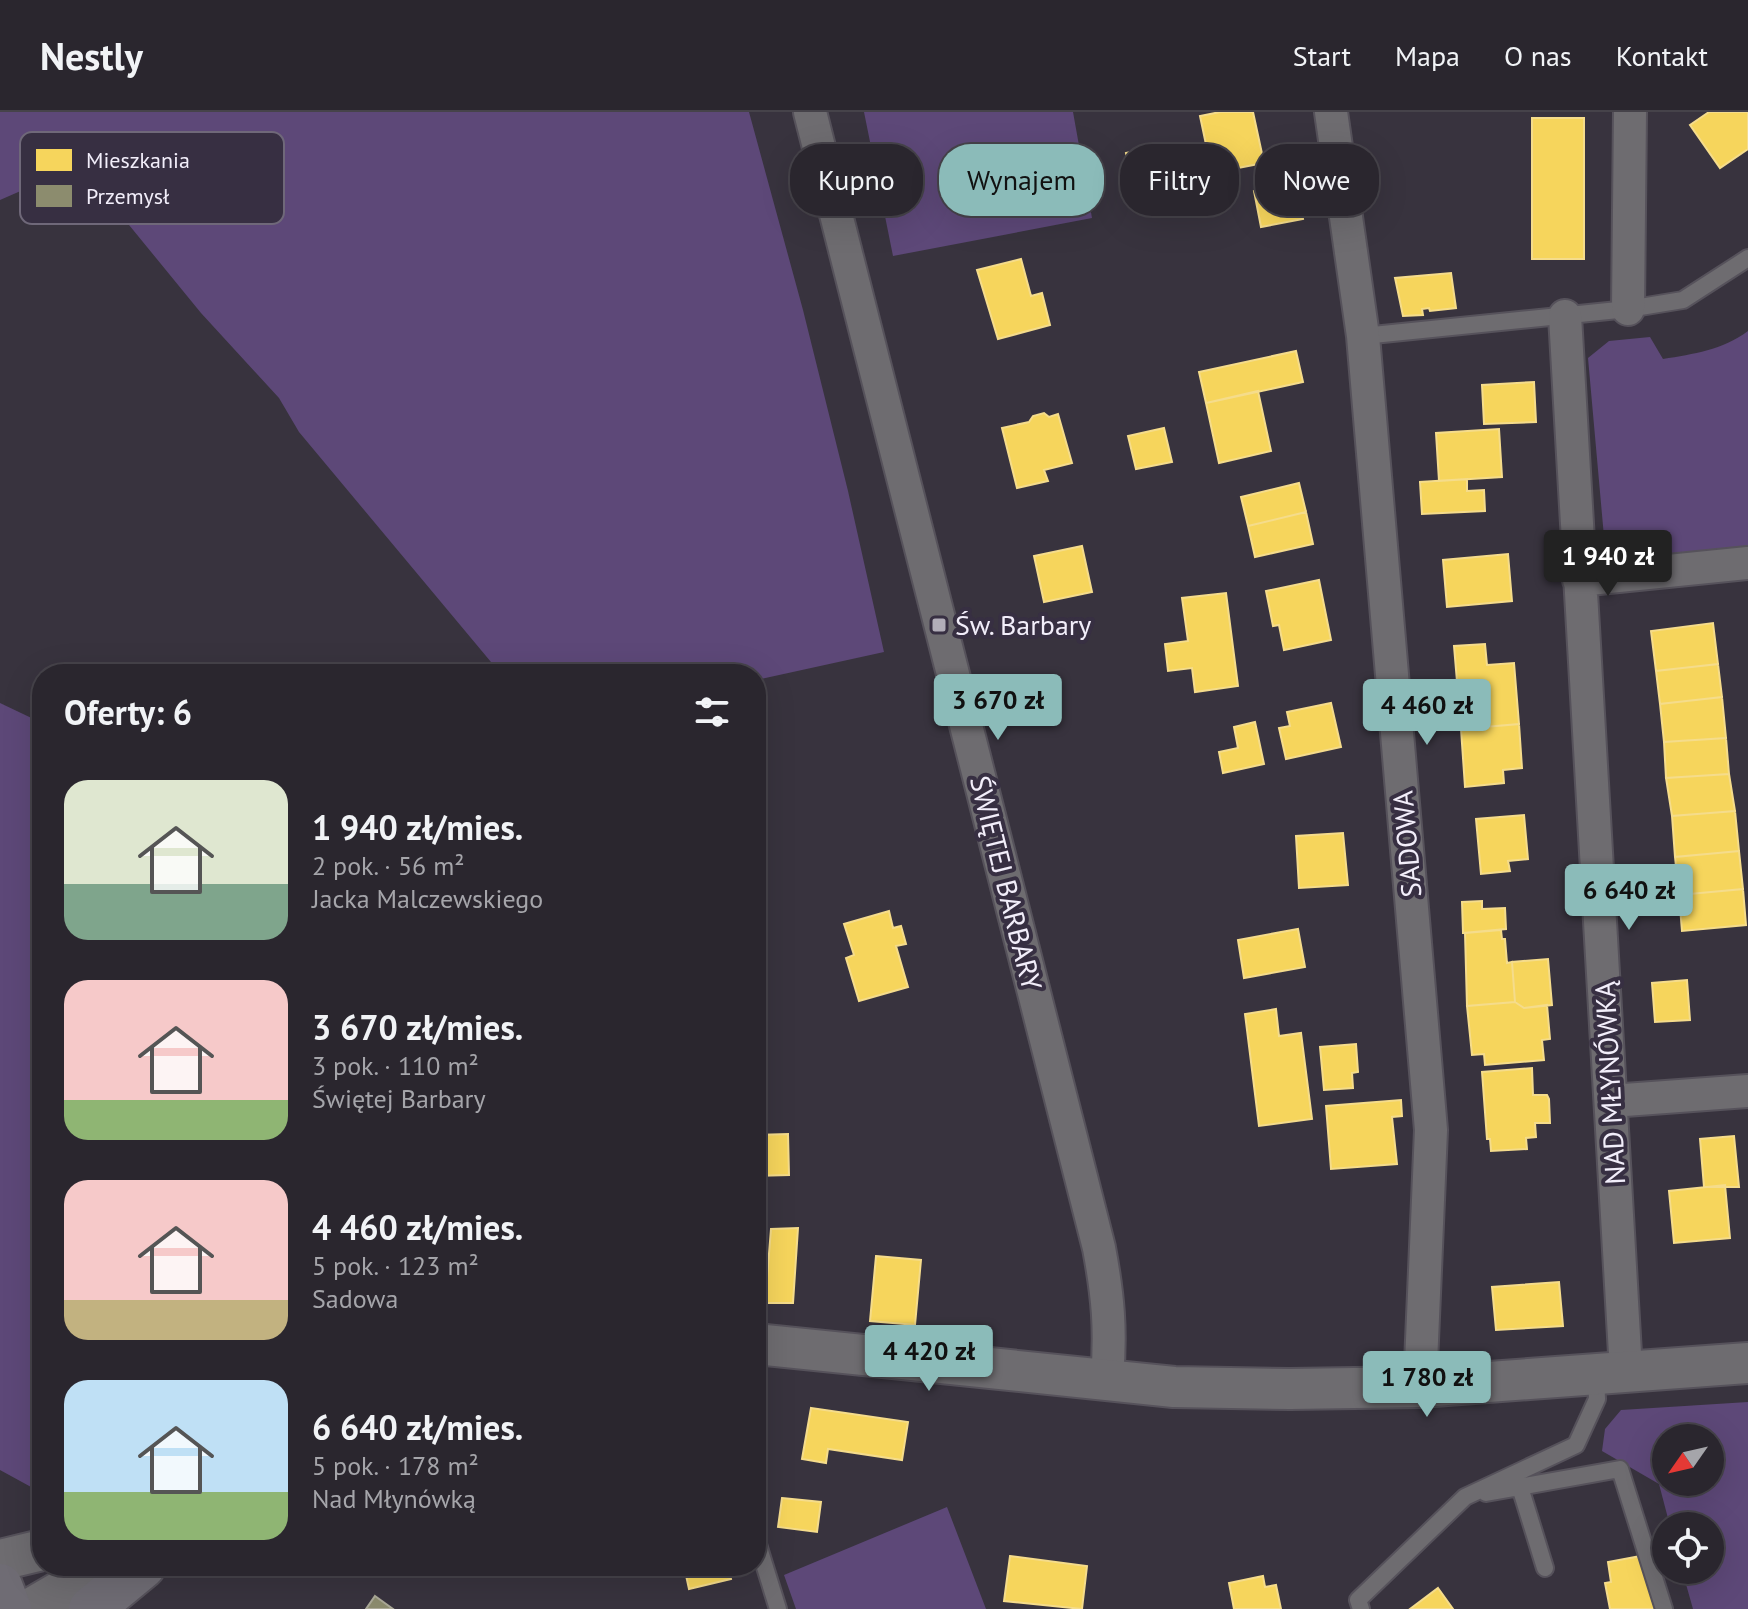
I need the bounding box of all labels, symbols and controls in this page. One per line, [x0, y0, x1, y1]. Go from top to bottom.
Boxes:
text: Nestly [40, 31, 143, 80]
text: Start [1293, 37, 1351, 74]
text: Mapa [1395, 37, 1460, 74]
text: O nas [1504, 37, 1572, 74]
text: Kontakt [1616, 37, 1708, 74]
legend [20, 132, 284, 224]
chip: Kupno [790, 144, 923, 216]
chip: Wynajem [939, 144, 1104, 216]
chip: Filtry [1120, 144, 1239, 216]
chip: Nowe [1255, 144, 1379, 216]
text: Mieszkania [86, 146, 190, 174]
text: Przemysł [86, 182, 170, 210]
pin: 1 940 zł [1525, 530, 1691, 598]
text: 1 940 zł [1562, 539, 1654, 572]
place label: Św. Barbary [955, 606, 1091, 643]
marker: Św. Barbary [930, 616, 948, 634]
pin: 3 670 zł [915, 674, 1081, 742]
pin: 4 460 zł [1344, 679, 1510, 747]
text: 3 670 zł [952, 683, 1044, 716]
text: 4 460 zł [1381, 688, 1473, 721]
text: Oferty: 6 [64, 690, 192, 734]
icon: filters [690, 690, 734, 734]
street label: ŚWIĘTEJ BARBARY [962, 772, 1051, 995]
street label: SADOWA [1383, 789, 1430, 899]
text: 1 940 zł/mies. [312, 805, 523, 849]
icon: home [128, 812, 224, 908]
text: 2 pok. · 56 m² [312, 849, 465, 882]
pin: 6 640 zł [1546, 864, 1712, 932]
text: 6 640 zł [1583, 873, 1675, 906]
text: Jacka Malczewskiego [312, 882, 543, 915]
street label: NAD MŁYNÓWKĄ [1586, 980, 1633, 1186]
text: 3 670 zł/mies. [312, 1005, 523, 1049]
icon: home [128, 1012, 224, 1108]
text: 3 pok. · 110 m² [312, 1049, 479, 1082]
text: Świętej Barbary [312, 1082, 486, 1115]
text: 4 460 zł/mies. [312, 1205, 523, 1249]
icon: home [128, 1212, 224, 1308]
text: 5 pok. · 123 m² [312, 1249, 479, 1282]
text: Sadowa [312, 1282, 398, 1315]
pin: 4 420 zł [846, 1325, 1012, 1393]
text: 4 420 zł [883, 1334, 975, 1367]
pin: 1 780 zł [1344, 1351, 1510, 1419]
text: 1 780 zł [1381, 1360, 1473, 1393]
text: 6 640 zł/mies. [312, 1405, 523, 1449]
icon: home [128, 1412, 224, 1508]
north arrow [1652, 1424, 1724, 1496]
map controls [1652, 1424, 1724, 1584]
text: 5 pok. · 178 m² [312, 1449, 479, 1482]
text: Nad Młynówką [312, 1482, 476, 1515]
button: locate [1652, 1512, 1724, 1584]

